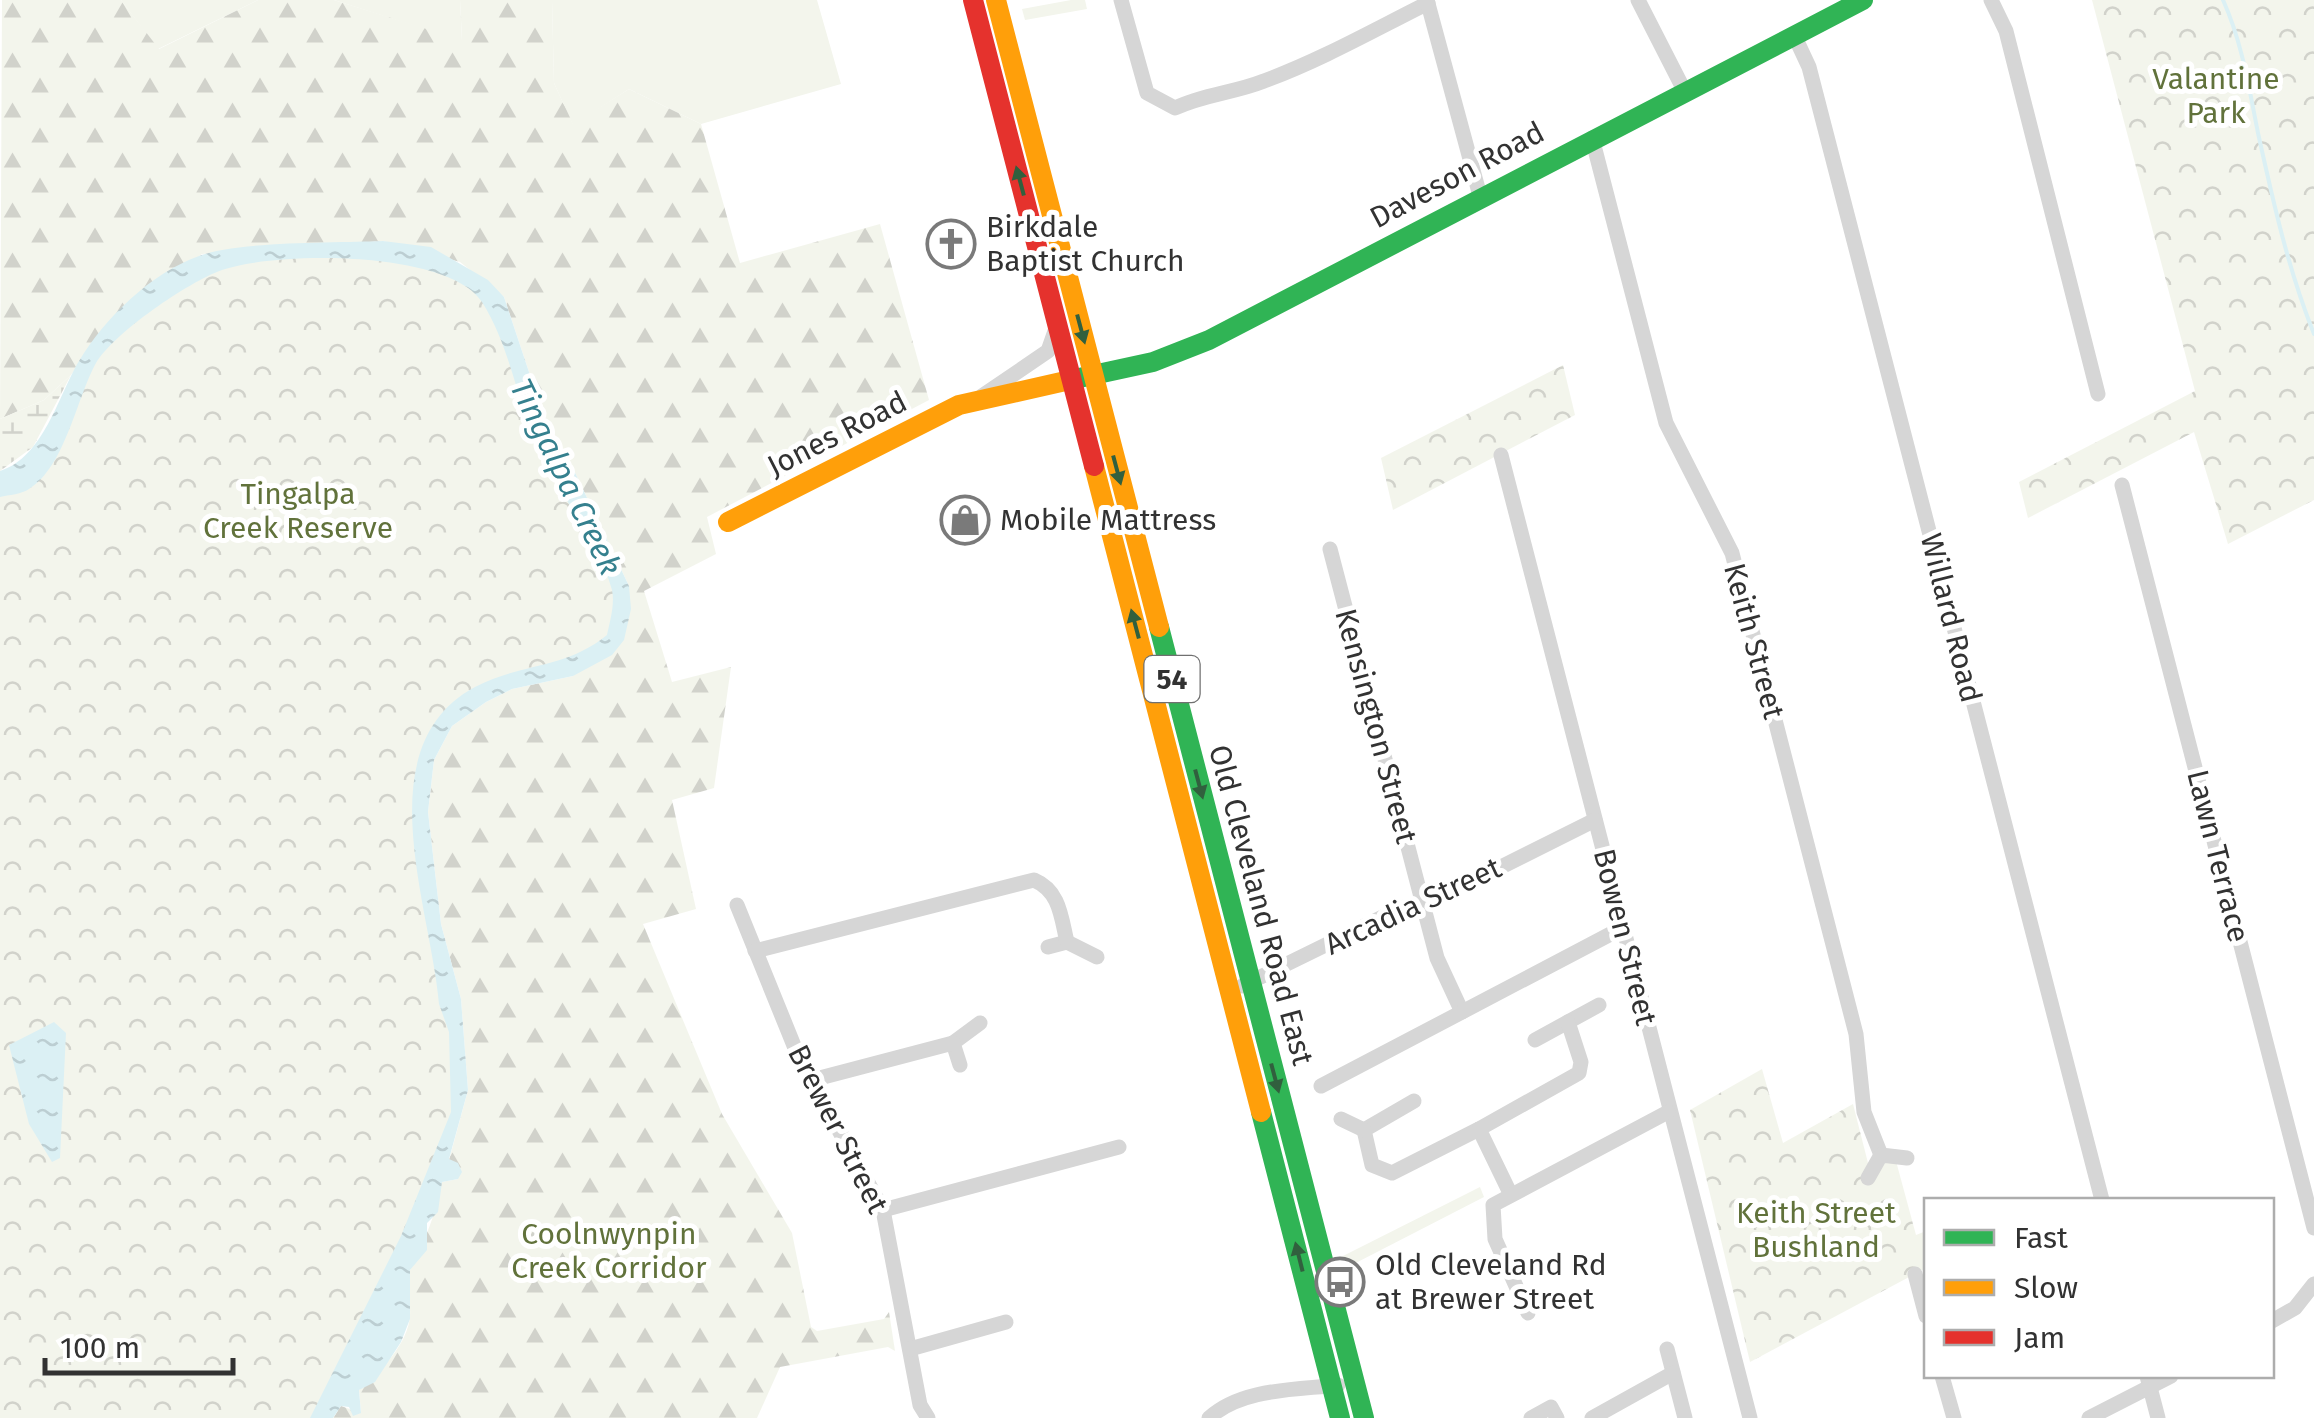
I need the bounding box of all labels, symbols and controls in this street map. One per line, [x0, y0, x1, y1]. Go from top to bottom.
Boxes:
park label: Valantine Park [2152, 61, 2280, 131]
street label: Daveson Road [1364, 114, 1550, 236]
one-way arrow [1012, 165, 1027, 196]
place label: Birkdale Baptist Church [986, 209, 1185, 279]
church icon: Birkdale Baptist Church [925, 218, 977, 270]
one-way arrow [1073, 314, 1089, 345]
water label: Tingalpa Creek [502, 373, 630, 581]
street label: Jones Road [761, 384, 913, 484]
one-way arrow [1110, 455, 1126, 486]
park label: Tingalpa Creek Reserve [203, 476, 393, 546]
shop icon: Mobile Mattress [939, 494, 991, 546]
place label: Mobile Mattress [1000, 502, 1216, 538]
street label: Willard Road [1913, 530, 1989, 706]
street label: Keith Street [1716, 559, 1792, 723]
street label: Kensington Street [1327, 605, 1425, 848]
one-way arrow [1127, 608, 1142, 639]
road number: 54 [1144, 656, 1200, 702]
street label: Old Cleveland Road East [1201, 741, 1321, 1069]
street label: Lawn Terrace [2179, 766, 2257, 946]
one-way arrow [1192, 769, 1207, 800]
street label: Bowen Street [1586, 845, 1664, 1029]
street label: Arcadia Street [1319, 849, 1507, 963]
street label: Brewer Street [780, 1039, 896, 1219]
one-way arrow [1268, 1063, 1284, 1094]
park label: Keith Street Bushland [1736, 1195, 1896, 1265]
legend [1924, 1198, 2274, 1378]
park label: Coolnwynpin Creek Corridor [511, 1216, 707, 1286]
text: Fast [2014, 1220, 2068, 1256]
one-way arrow [1290, 1241, 1306, 1272]
place label: Old Cleveland Rd at Brewer Street [1375, 1247, 1607, 1317]
bus stop icon: Old Cleveland Rd at Brewer Street [1314, 1256, 1366, 1308]
text: Slow [2014, 1270, 2078, 1306]
scale bar [45, 1313, 232, 1375]
text: Jam [2014, 1320, 2065, 1356]
text: 100 m [60, 1330, 140, 1366]

